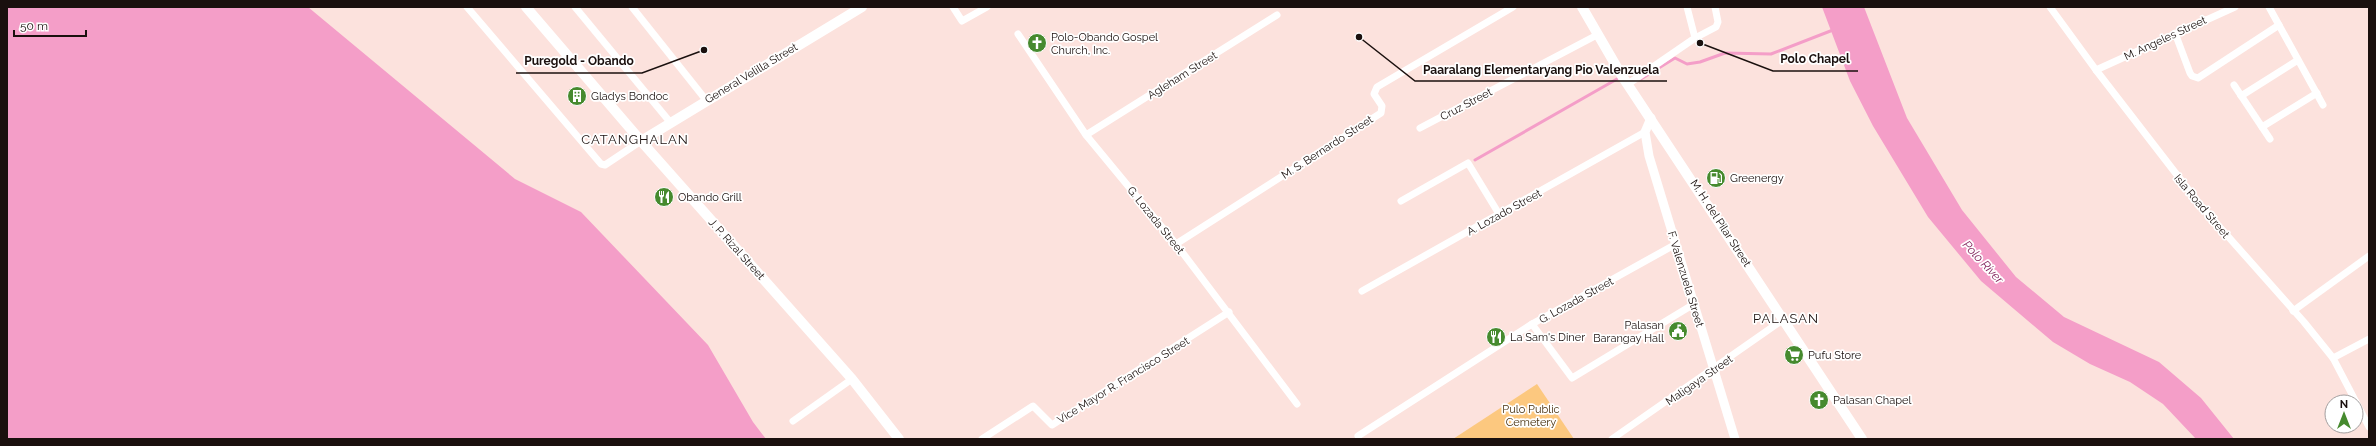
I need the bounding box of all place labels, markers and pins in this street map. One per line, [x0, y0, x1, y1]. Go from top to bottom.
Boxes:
place label: Polo-Obando Gospel Church, Inc. [1051, 31, 1158, 57]
church icon: Polo-Obando Gospel Church, Inc. [1026, 32, 1048, 54]
callout: Polo Chapel [1773, 47, 1858, 71]
callout: Puregold - Obando [516, 49, 642, 73]
callout: Paaralang Elementaryang Pio Valenzuela [1415, 57, 1667, 81]
building icon: Gladys Bondoc [566, 85, 588, 107]
place label: Gladys Bondoc [591, 90, 668, 103]
fuel station icon: Greenergy [1705, 167, 1727, 189]
place label: Greenergy [1730, 172, 1784, 185]
restaurant icon: Obando Grill [653, 186, 675, 208]
place label: Obando Grill [678, 191, 742, 204]
place label: Palasan Barangay Hall [1593, 319, 1664, 345]
public building icon: Palasan Barangay Hall [1667, 320, 1689, 342]
restaurant icon: La Sam's Diner [1485, 326, 1507, 348]
place label: La Sam's Diner [1510, 331, 1585, 344]
supermarket icon: Pufu Store [1783, 344, 1805, 366]
place label: Pufu Store [1808, 349, 1862, 362]
church icon: Palasan Chapel [1808, 389, 1830, 411]
place label: Palasan Chapel [1833, 394, 1911, 407]

